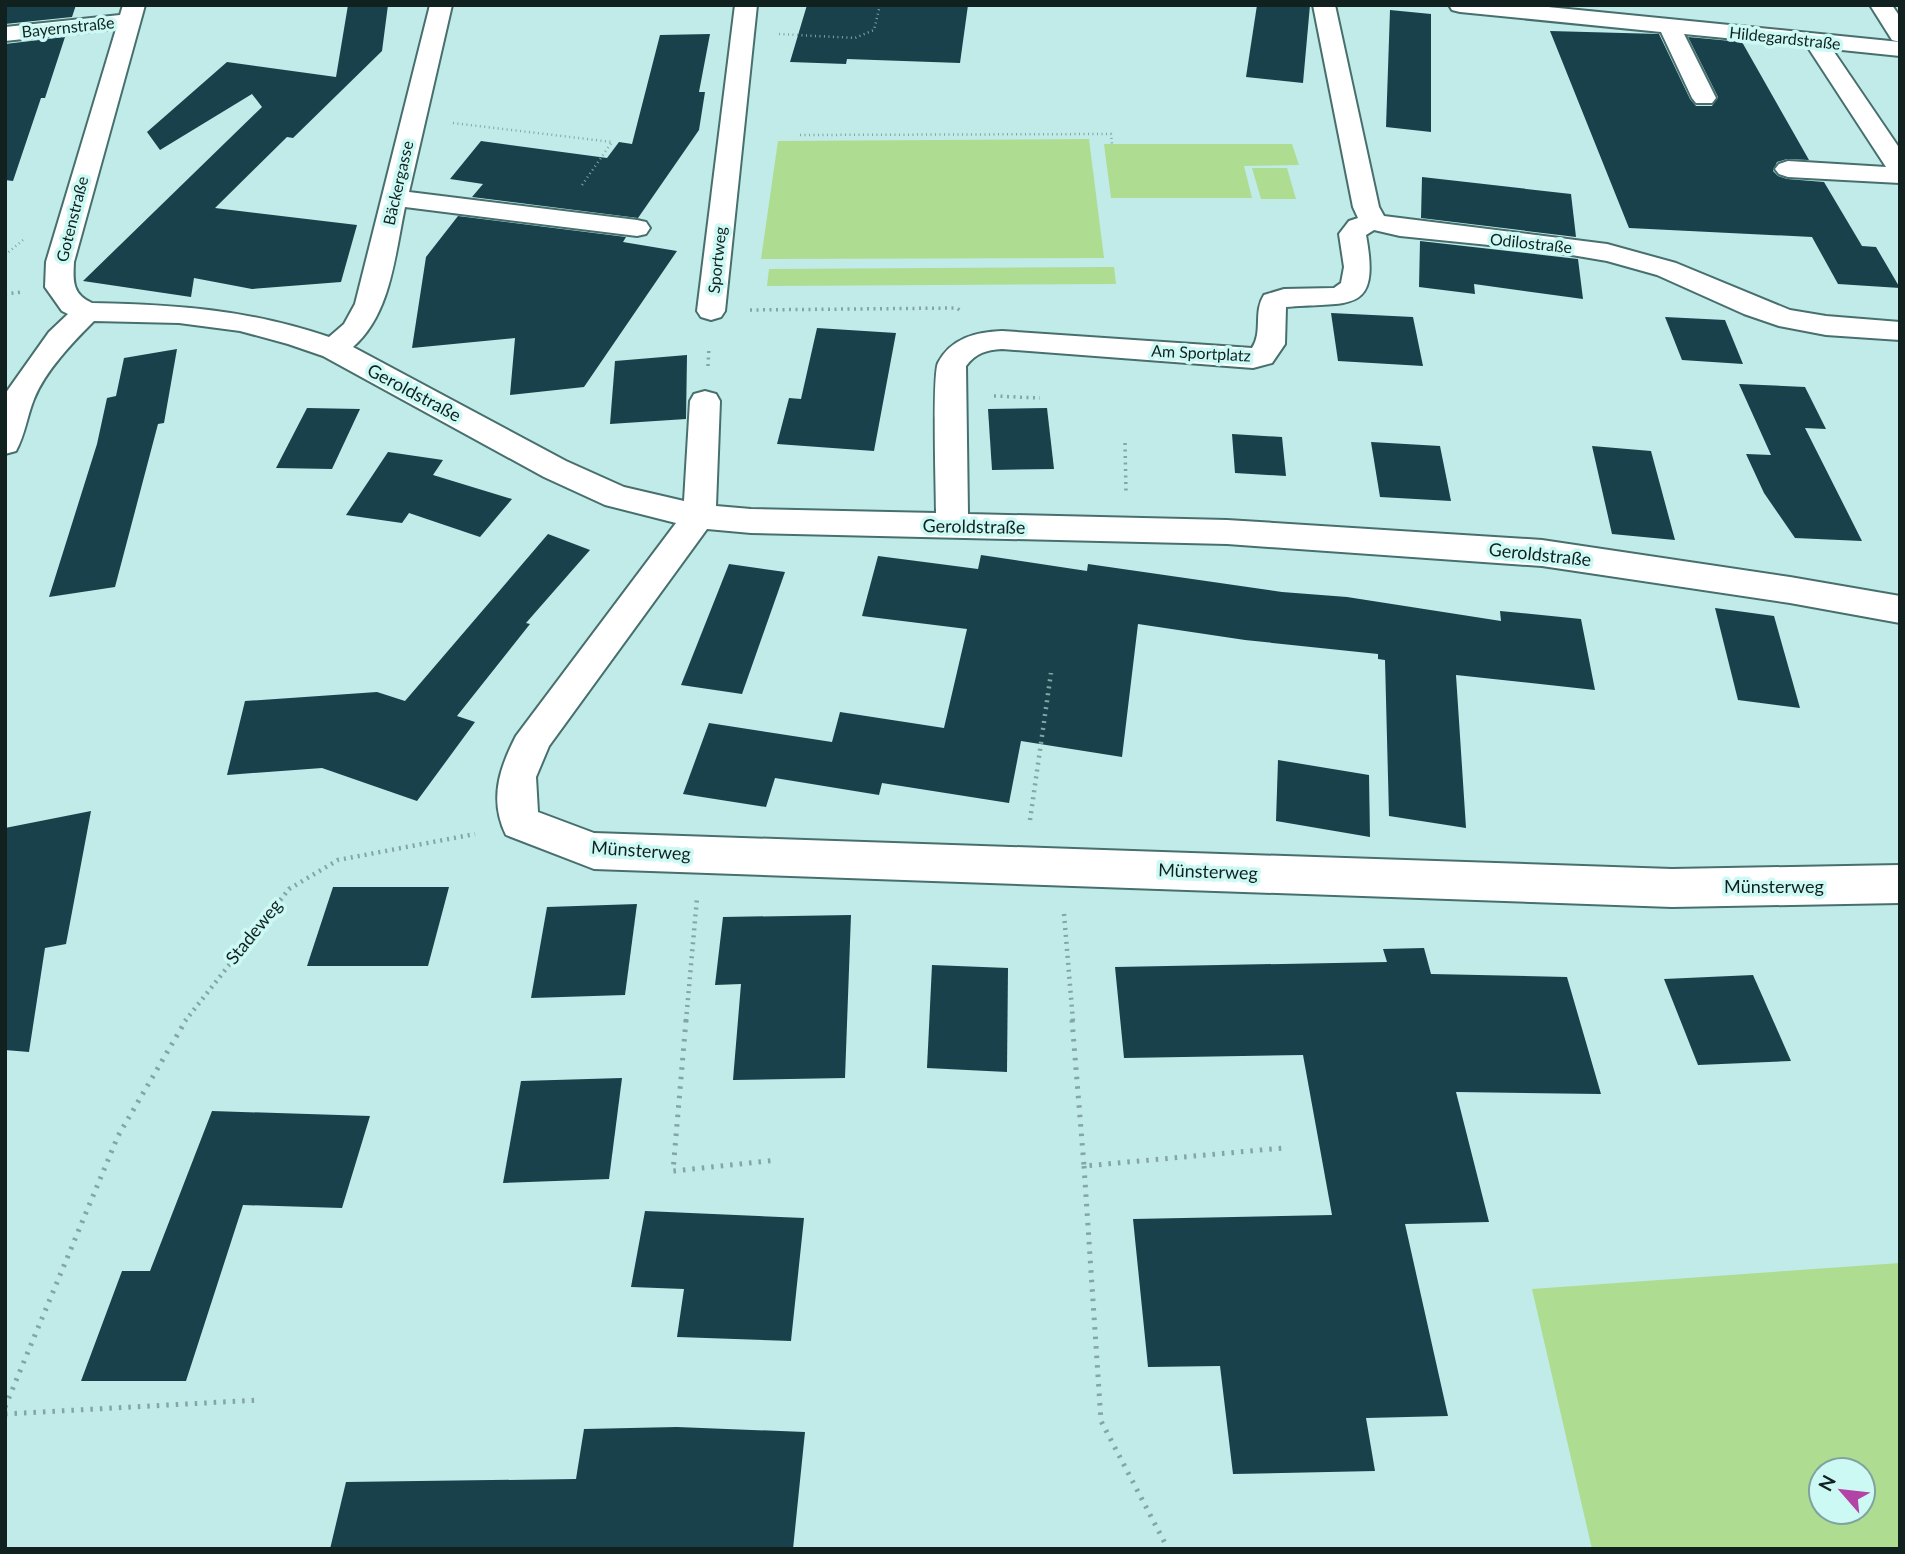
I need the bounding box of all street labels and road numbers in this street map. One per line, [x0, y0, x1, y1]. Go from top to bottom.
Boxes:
street label: Bayernstraße [21, 12, 115, 41]
street label: Hildegardstraße [1728, 22, 1842, 53]
street label: Bäckergasse [379, 139, 416, 227]
street label: Gotenstraße [52, 174, 91, 264]
street label: Sportweg [704, 225, 729, 294]
street label: Odilostraße [1489, 229, 1573, 256]
street label: Am Sportplatz [1151, 340, 1251, 365]
street label: Geroldstraße [364, 358, 465, 426]
street label: Geroldstraße [922, 514, 1026, 538]
street label: Geroldstraße [1488, 538, 1592, 570]
street label: Münsterweg [591, 836, 692, 864]
street label: Münsterweg [1158, 858, 1258, 884]
street label: Münsterweg [1724, 875, 1824, 897]
street label: Stadeweg [220, 894, 286, 968]

